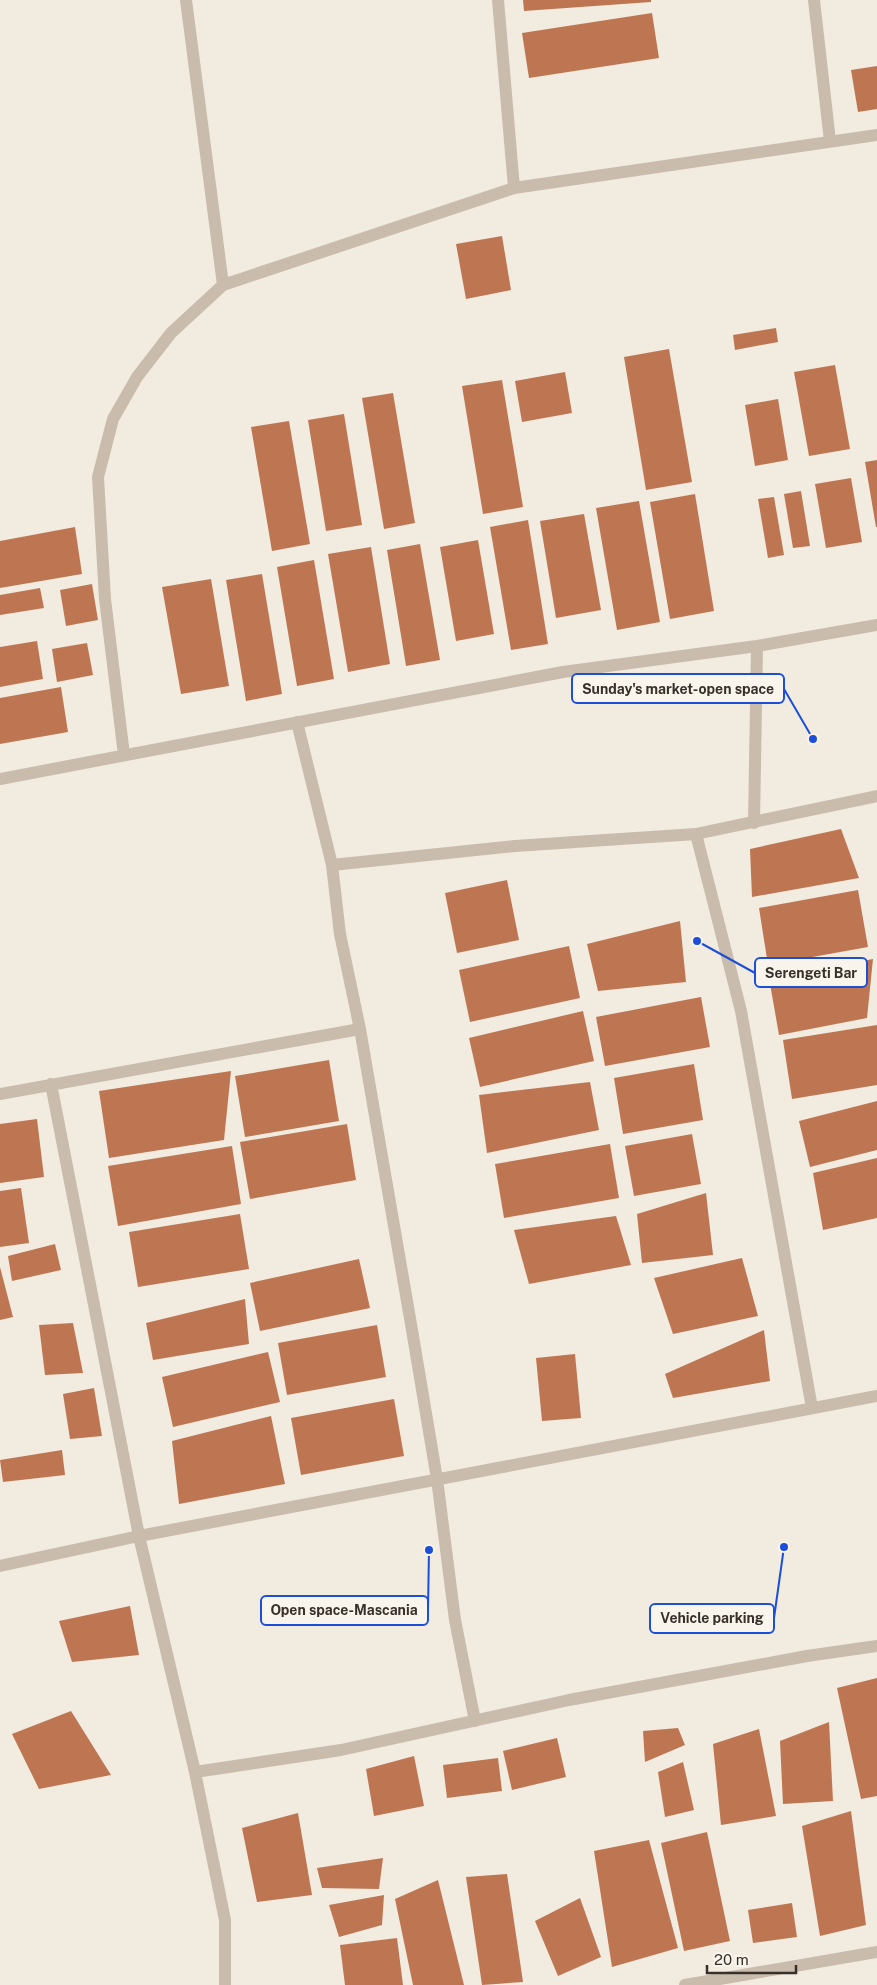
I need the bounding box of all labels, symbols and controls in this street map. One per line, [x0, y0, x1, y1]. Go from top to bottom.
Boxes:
callout: Sunday's market-open space [572, 674, 784, 703]
text: Sunday's market-open space [582, 681, 774, 697]
callout: Serengeti Bar [755, 958, 867, 987]
text: Serengeti Bar [765, 965, 857, 981]
callout: Open space-Mascania [261, 1596, 428, 1625]
text: Open space-Mascania [270, 1602, 418, 1618]
callout: Vehicle parking [650, 1604, 774, 1633]
text: Vehicle parking [660, 1610, 764, 1626]
scale bar [707, 1942, 796, 1974]
text: 20 m [714, 1951, 749, 1968]

